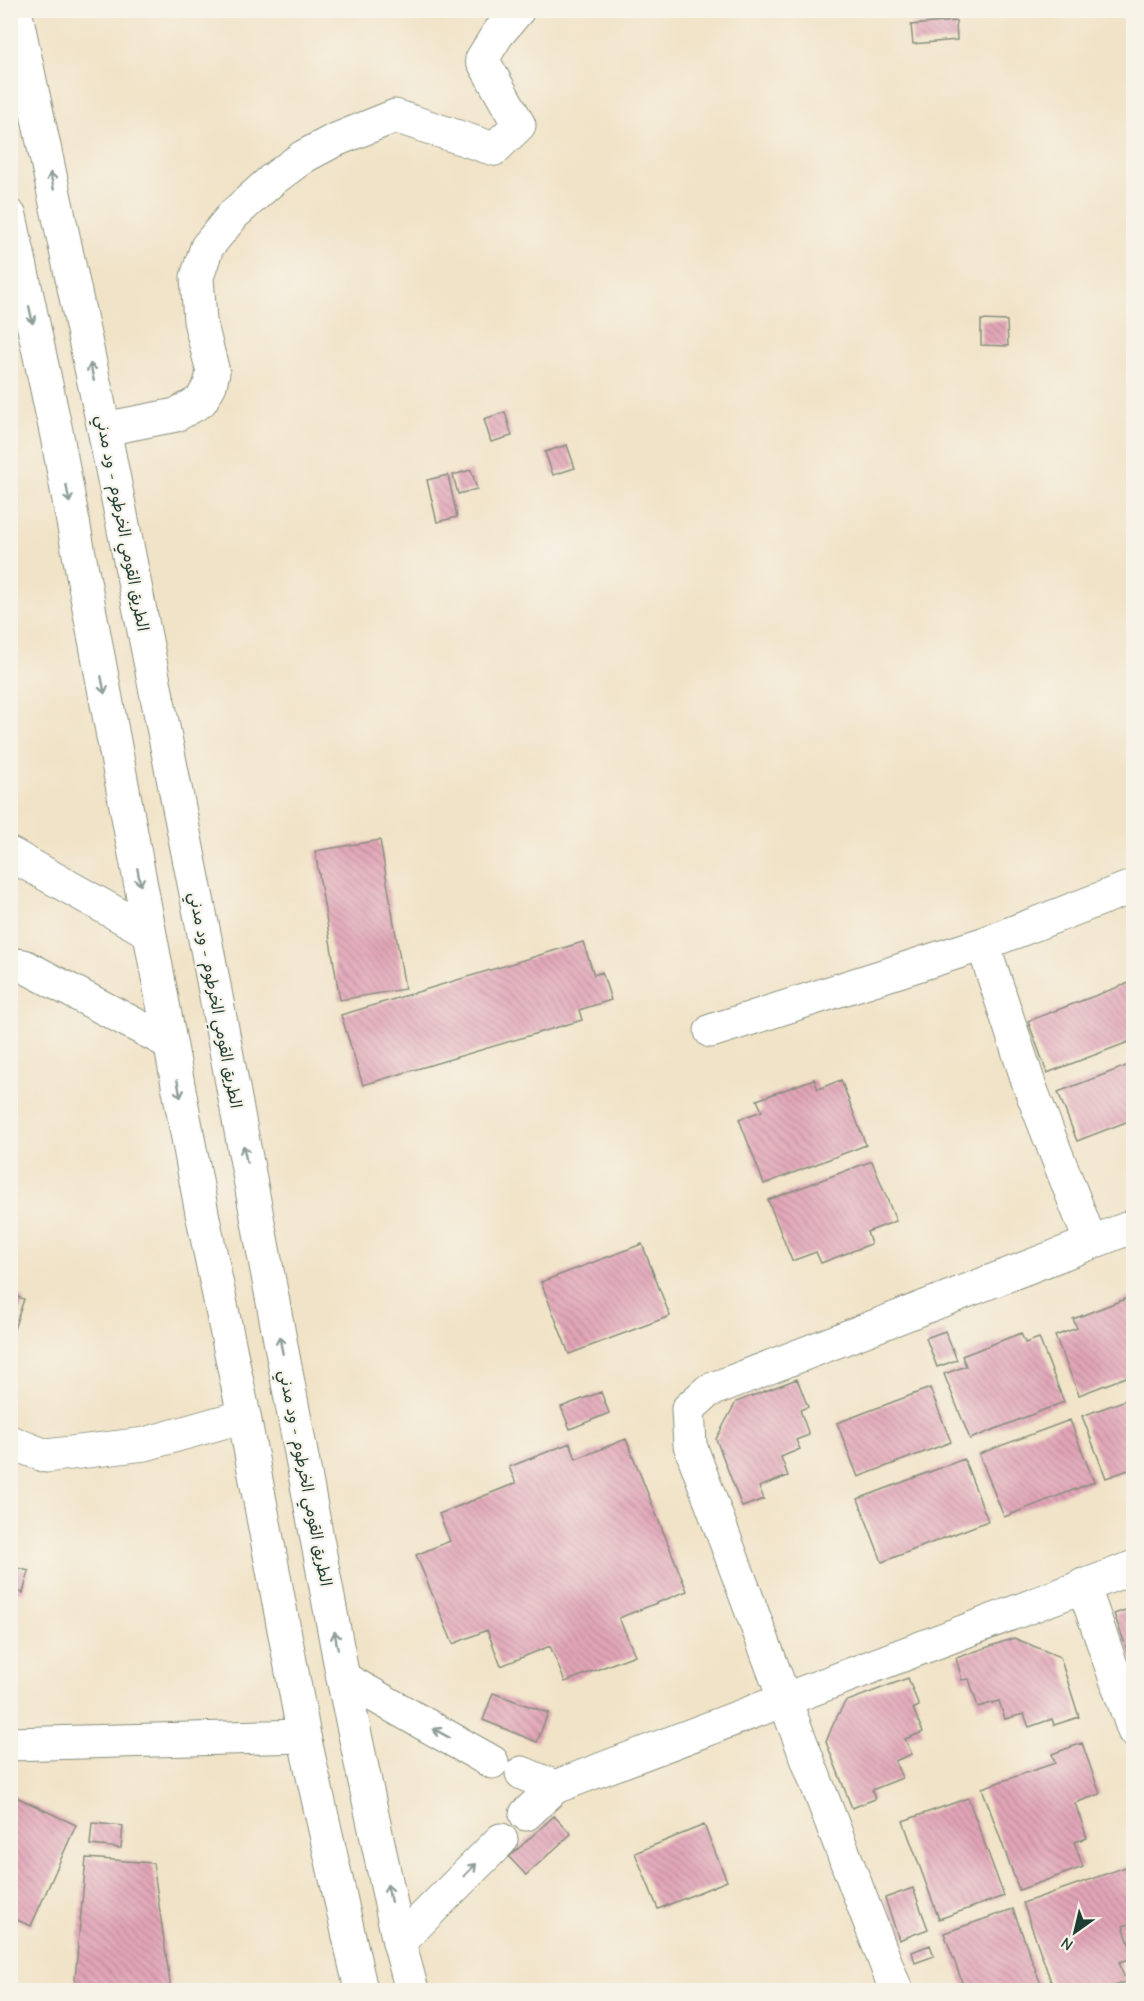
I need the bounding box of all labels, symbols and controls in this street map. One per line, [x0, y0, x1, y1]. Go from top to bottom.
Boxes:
one-way arrow [46, 172, 57, 192]
one-way arrow [25, 305, 37, 324]
one-way arrow [86, 363, 98, 382]
street label: الطريق القومي الخرطوم - ود مدني [87, 414, 152, 634]
one-way arrow [62, 483, 73, 503]
one-way arrow [98, 675, 109, 695]
one-way arrow [134, 867, 145, 887]
street label: الطريق القومي الخرطوم - ود مدني [180, 891, 245, 1111]
one-way arrow [174, 1079, 185, 1099]
one-way arrow [239, 1144, 250, 1164]
one-way arrow [275, 1336, 286, 1356]
street label: الطريق القومي الخرطوم - ود مدني [270, 1369, 335, 1589]
one-way arrow [330, 1631, 341, 1651]
one-way arrow [433, 1727, 450, 1739]
one-way arrow [463, 1863, 477, 1878]
one-way arrow [383, 1884, 394, 1903]
north arrow [1045, 1902, 1105, 1962]
text: N [1058, 1933, 1077, 1954]

